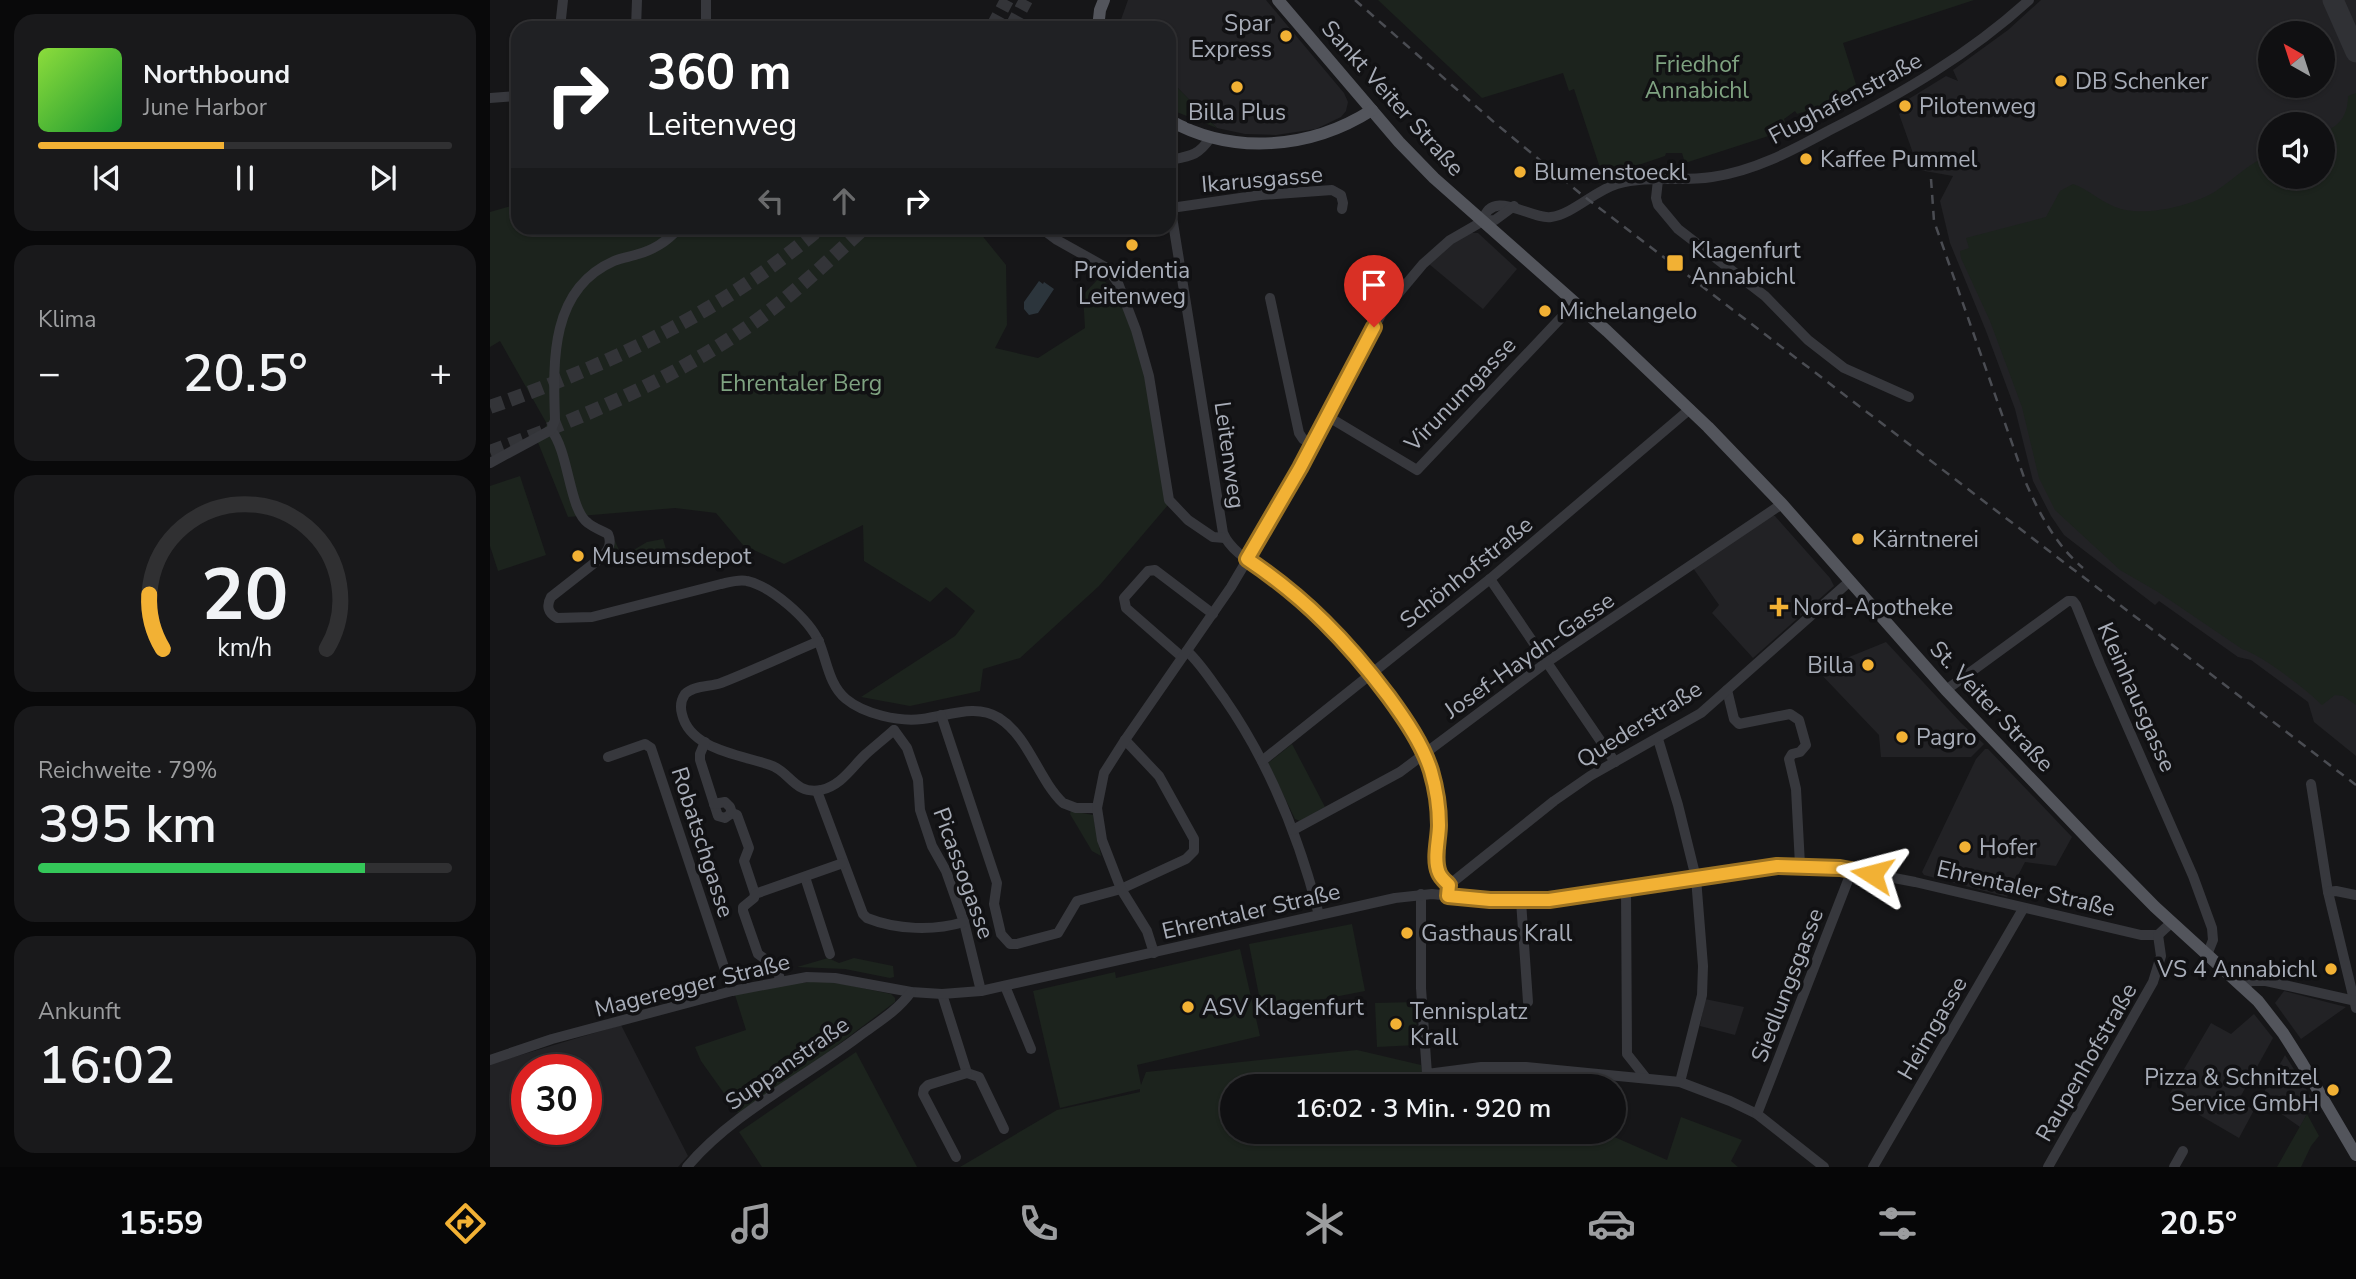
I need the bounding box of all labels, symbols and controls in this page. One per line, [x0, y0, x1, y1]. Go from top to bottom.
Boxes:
place label: Spar Express [1191, 8, 1273, 65]
street label: Sankt Veiter Straße [1314, 14, 1471, 183]
north arrow [2258, 21, 2334, 98]
map controls [2258, 21, 2335, 189]
marker: Spar Express [1278, 28, 1294, 44]
text: 360 m [647, 39, 791, 106]
street label: Flughafenstraße [1763, 45, 1927, 152]
icon: right [532, 49, 623, 140]
park label: Friedhof Annabichl [1645, 49, 1749, 106]
text: Northbound [143, 57, 290, 92]
place label: DB Schenker [2075, 66, 2209, 97]
marker: DB Schenker [2053, 73, 2069, 89]
marker: Billa Plus [1229, 79, 1245, 95]
place label: Pilotenweg [1919, 91, 2036, 122]
text: June Harbor [143, 92, 267, 123]
place label: Billa Plus [1188, 97, 1286, 128]
marker: Pilotenweg [1897, 98, 1913, 114]
text: Leitenweg [647, 103, 797, 146]
button: sound [2258, 112, 2335, 189]
place label: Kaffee Pummel [1820, 144, 1977, 175]
marker: Kaffee Pummel [1798, 151, 1814, 167]
place label: Blumenstoeckl [1534, 157, 1687, 188]
icon: previous [88, 159, 126, 197]
icon: pause [226, 159, 264, 197]
icon: next [364, 159, 402, 197]
street label: Ikarusgasse [1200, 159, 1324, 200]
marker: Blumenstoeckl [1512, 164, 1528, 180]
icon: left [752, 182, 790, 220]
icon: ahead [825, 182, 863, 220]
icon: right [898, 182, 936, 220]
place label: Klagenfurt Annabichl [1691, 235, 1802, 292]
marker: Providentia Leitenweg [1124, 237, 1140, 253]
marker: Klagenfurt Annabichl [1665, 253, 1685, 273]
place label: Providentia Leitenweg [1074, 255, 1190, 312]
pin [1344, 255, 1404, 327]
icon: arrive [1355, 266, 1393, 304]
place label: Michelangelo [1559, 296, 1697, 327]
marker: Michelangelo [1537, 303, 1553, 319]
text: Klima [38, 304, 96, 335]
street label: Virunumgasse [1397, 330, 1523, 459]
text: 20.5° [182, 338, 308, 409]
text: − [38, 348, 61, 399]
text: + [429, 348, 452, 399]
park label: Ehrentaler Berg [720, 368, 882, 399]
street label: Leitenweg [1207, 399, 1252, 511]
street label: Schönhofstraße [1393, 509, 1539, 636]
place label: Kärntnerei [1872, 524, 1979, 555]
marker: Kärntnerei [1850, 531, 1866, 547]
place label: Museumsdepot [592, 541, 752, 572]
text: 20 [201, 546, 289, 646]
marker: Museumsdepot [570, 548, 586, 564]
street label: Josef-Haydn-Gasse [1437, 585, 1621, 726]
place label: Nord-Apotheke [1793, 592, 1953, 623]
marker: Nord-Apotheke [1771, 599, 1787, 615]
street label: Kleinhausgasse [2090, 617, 2183, 777]
text: km/h [217, 631, 273, 665]
street label: St. Veiter Straße [1923, 634, 2061, 779]
place label: Billa [1807, 650, 1854, 681]
marker: Billa [1860, 657, 1876, 673]
street label: Quederstraße [1571, 674, 1708, 775]
place label: Pagro [1916, 722, 1977, 753]
marker: Pagro [1894, 729, 1910, 745]
text: Reichweite · 79% [38, 755, 217, 786]
street label: Robatschgasse [664, 763, 741, 921]
text: 395 km [38, 789, 217, 860]
street label: Picassogasse [925, 803, 1002, 943]
place label: Hofer [1979, 832, 2038, 863]
position arrow [1835, 837, 1909, 911]
marker: Hofer [1957, 839, 1973, 855]
street label: Ehrentaler Straße [1934, 853, 2118, 924]
street label: Ehrentaler Straße [1159, 876, 1343, 947]
street label: Siedlungsgasse [1744, 904, 1831, 1067]
place label: Gasthaus Krall [1421, 918, 1573, 949]
marker: Gasthaus Krall [1399, 925, 1415, 941]
street label: Mageregger Straße [591, 946, 793, 1025]
place label: VS 4 Annabichl [2156, 954, 2317, 985]
marker: VS 4 Annabichl [2323, 961, 2339, 977]
street label: Heimgasse [1890, 971, 1975, 1086]
street label: Raupenhofstraße [2028, 977, 2144, 1147]
place label: ASV Klagenfurt [1202, 992, 1365, 1023]
text: Ankunft [38, 996, 120, 1027]
place label: Tennisplatz Krall [1410, 996, 1528, 1053]
marker: ASV Klagenfurt [1180, 999, 1196, 1015]
street label: Suppanstraße [719, 1009, 855, 1118]
marker: Tennisplatz Krall [1388, 1016, 1404, 1032]
text: 16:02 [38, 1030, 175, 1101]
speed limit sign: 30 [511, 1054, 602, 1145]
place label: Pizza & Schnitzel Service GmbH [2144, 1062, 2319, 1119]
marker: Pizza & Schnitzel Service GmbH [2325, 1082, 2341, 1098]
text: 16:02 · 3 Min. · 920 m [1295, 1091, 1551, 1126]
icon: directions [441, 1199, 490, 1248]
icon: music [727, 1199, 776, 1248]
icon: phone [1014, 1199, 1063, 1248]
icon: climate [1300, 1199, 1349, 1248]
icon: car [1587, 1199, 1636, 1248]
icon: filters [1873, 1199, 1922, 1248]
text: 15:59 [119, 1202, 203, 1245]
text: 20.5° [2160, 1202, 2237, 1245]

